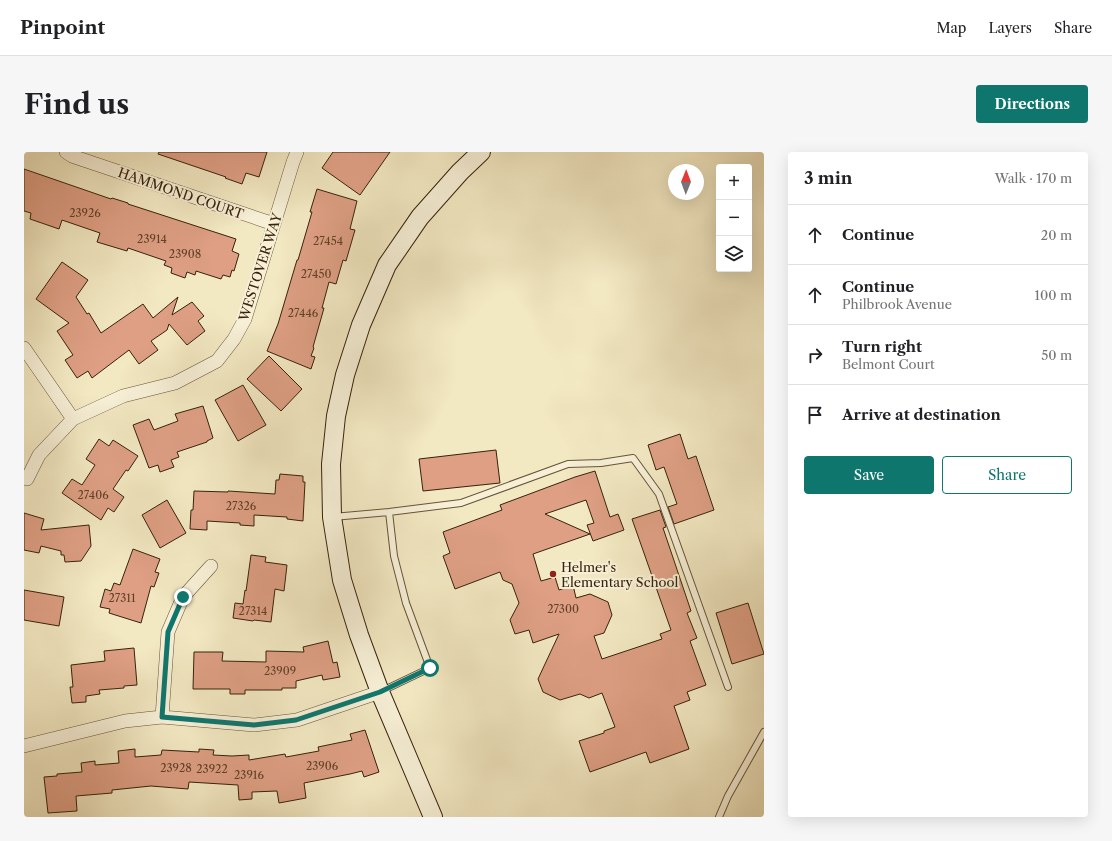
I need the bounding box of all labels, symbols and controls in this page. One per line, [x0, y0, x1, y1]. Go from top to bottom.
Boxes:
text: Pinpoint [20, 16, 105, 39]
text: Map [936, 19, 966, 37]
text: Layers [988, 19, 1032, 37]
text: Share [1054, 19, 1092, 37]
button: Directions [976, 85, 1088, 123]
text: Find us [24, 87, 129, 121]
street label: HAMMOND COURT [116, 164, 246, 222]
north arrow [668, 164, 704, 200]
map controls [716, 164, 752, 272]
button: + [716, 164, 752, 200]
text: 3 min [804, 168, 853, 188]
text: Walk · 170 m [995, 170, 1072, 186]
button: − [716, 200, 752, 236]
house number: 23926 [69, 206, 101, 220]
street label: WESTOVER WAY [235, 210, 285, 324]
icon: ahead [804, 224, 826, 246]
text: Continue [842, 225, 914, 244]
text: 20 m [1041, 227, 1072, 243]
house number: 23914 [137, 232, 167, 246]
house number: 27454 [313, 234, 343, 248]
button: layers [716, 236, 752, 272]
house number: 23908 [169, 247, 201, 261]
house number: 27450 [301, 267, 331, 281]
text: Continue [842, 277, 914, 296]
icon: ahead [804, 284, 826, 306]
text: 100 m [1034, 287, 1072, 303]
text: Philbrook Avenue [842, 296, 952, 312]
house number: 27446 [288, 306, 319, 320]
text: Turn right [842, 337, 922, 356]
icon: right [804, 344, 826, 366]
text: 50 m [1041, 347, 1072, 363]
text: Belmont Court [842, 356, 935, 372]
icon: arrive [804, 404, 826, 426]
text: Arrive at destination [842, 405, 1001, 424]
button: Save [804, 456, 934, 494]
button: Share [942, 456, 1072, 494]
house number: 27406 [77, 488, 109, 502]
house number: 27326 [226, 499, 257, 513]
place label: Helmer's Elementary School [561, 559, 679, 590]
marker: Helmer's Elementary School [548, 569, 558, 579]
route end [174, 588, 192, 606]
house number: 27311 [108, 591, 136, 605]
house number: 27300 [547, 602, 579, 616]
house number: 27314 [239, 604, 267, 618]
route start [421, 659, 439, 677]
house number: 23909 [264, 664, 296, 678]
house number: 23906 [306, 759, 339, 773]
house number: 23928 [160, 761, 192, 775]
house number: 23922 [196, 762, 228, 776]
house number: 23916 [234, 768, 264, 782]

